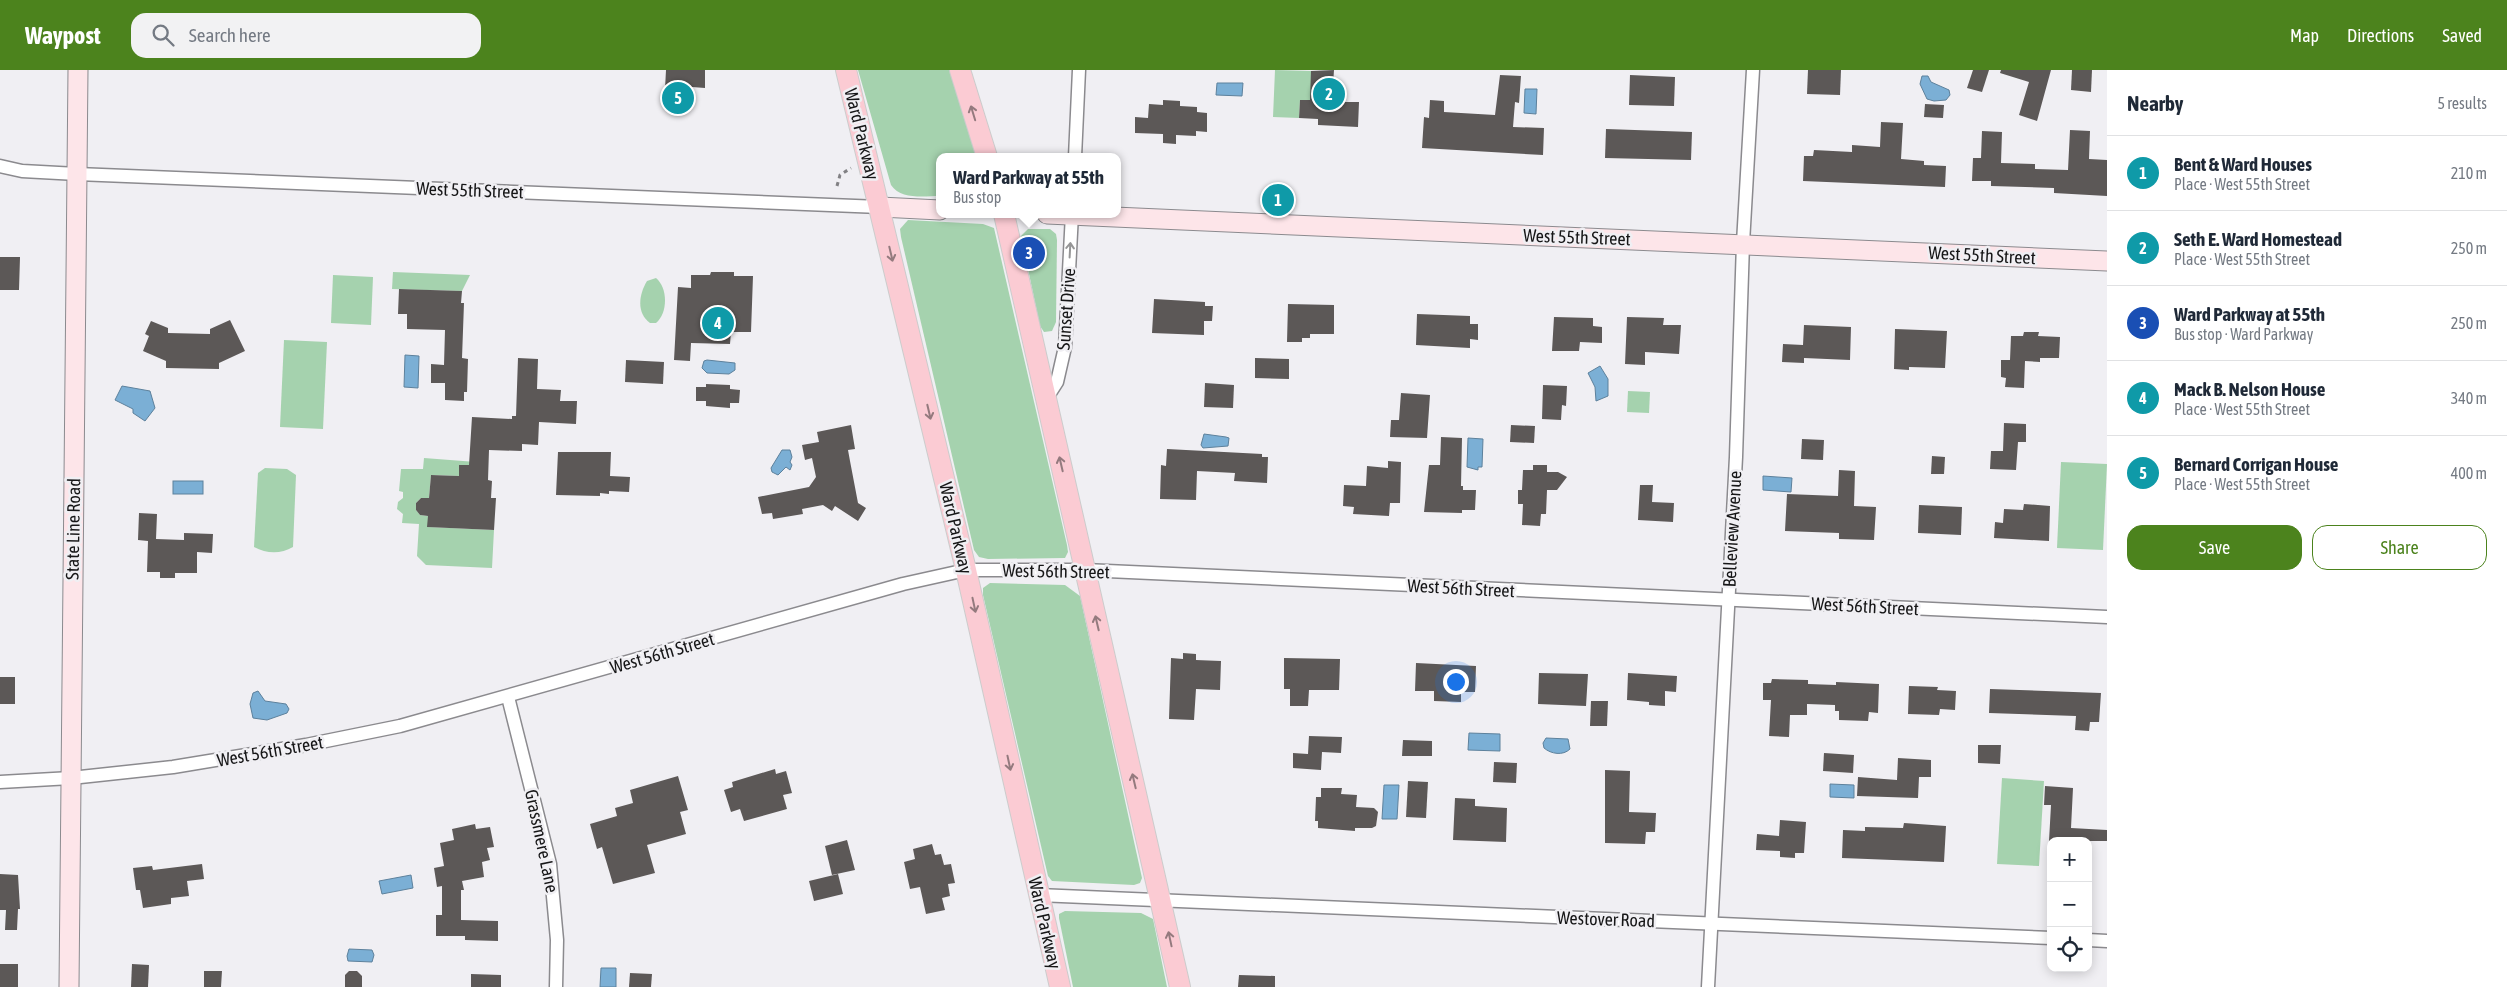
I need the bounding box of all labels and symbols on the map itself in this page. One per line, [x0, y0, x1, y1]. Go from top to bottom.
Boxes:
pin: 2 [1313, 75, 1345, 113]
pin: 5 [662, 79, 694, 117]
street label: Ward Parkway [840, 86, 884, 182]
one-way arrow [968, 106, 978, 122]
street label: West 55th Street [416, 178, 524, 202]
pin: 1 [1262, 181, 1294, 219]
street label: West 55th Street [1523, 225, 1631, 249]
pin: 3 [1013, 234, 1045, 272]
one-way arrow [1066, 242, 1075, 258]
street label: West 55th Street [1928, 242, 2036, 268]
one-way arrow [887, 246, 896, 262]
street label: Sunset Drive [1053, 267, 1079, 351]
pin: 4 [702, 304, 734, 342]
one-way arrow [925, 404, 934, 420]
one-way arrow [1056, 457, 1065, 473]
street label: Belleview Avenue [1718, 470, 1746, 588]
street label: State Line Road [62, 478, 84, 580]
street label: Ward Parkway [935, 480, 977, 576]
street label: West 56th Street [1002, 560, 1110, 582]
street label: West 56th Street [1407, 575, 1515, 601]
street label: West 56th Street [1811, 593, 1919, 619]
one-way arrow [970, 596, 979, 612]
one-way arrow [1092, 615, 1101, 631]
street label: West 56th Street [607, 628, 717, 678]
your location [1443, 669, 1469, 695]
street label: West 56th Street [215, 731, 325, 771]
one-way arrow [1005, 755, 1014, 771]
one-way arrow [1129, 773, 1138, 789]
street label: Grassmere Lane [521, 788, 563, 894]
street label: Ward Parkway [1024, 875, 1066, 971]
street label: Westover Road [1557, 907, 1655, 931]
one-way arrow [1165, 932, 1174, 948]

